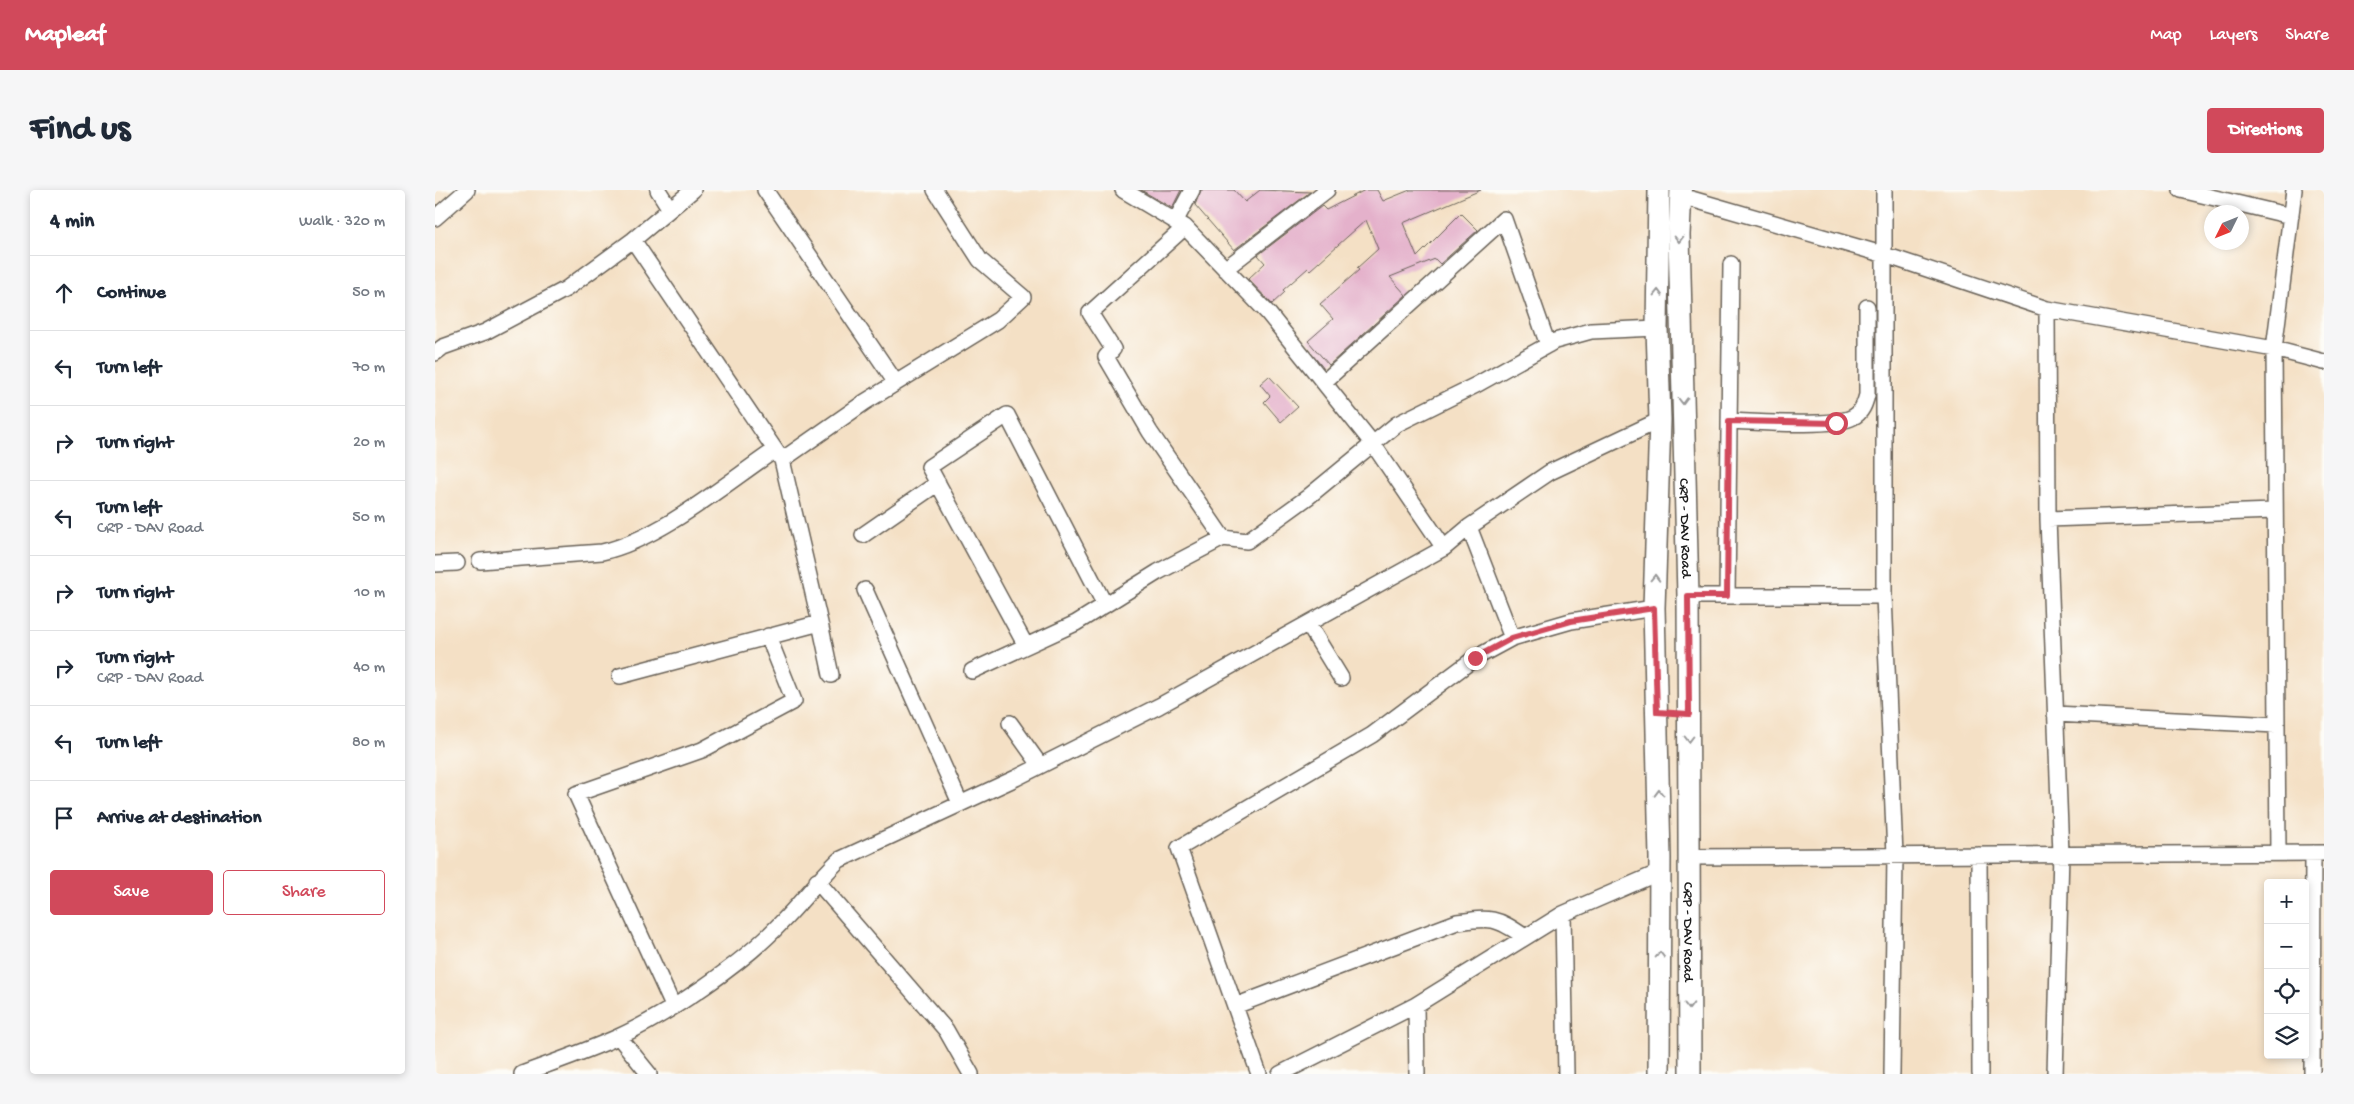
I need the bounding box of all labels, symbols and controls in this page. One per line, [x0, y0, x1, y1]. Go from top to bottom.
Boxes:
text: Mapleaf [25, 21, 105, 50]
text: Map [2150, 25, 2182, 46]
text: Layers [2210, 25, 2257, 46]
text: Share [2285, 25, 2329, 46]
button: Directions [2207, 108, 2324, 153]
text: Find us [30, 110, 130, 151]
north arrow [2204, 205, 2249, 250]
text: 4 min [50, 210, 94, 235]
text: Walk · 320 m [299, 213, 385, 232]
one-way arrow [1674, 235, 1684, 243]
icon: ahead [50, 279, 78, 307]
text: Continue [97, 282, 166, 305]
text: 50 m [352, 284, 385, 303]
one-way arrow [1653, 289, 1663, 296]
icon: left [50, 354, 78, 382]
text: Turn left [97, 357, 161, 380]
text: 70 m [352, 359, 385, 378]
one-way arrow [1678, 398, 1688, 405]
route start [1825, 412, 1848, 435]
icon: right [50, 429, 78, 457]
text: Turn right [97, 432, 173, 455]
text: 20 m [353, 434, 385, 453]
street label: CRP - DAV Road [1674, 478, 1695, 579]
text: Turn left [97, 497, 161, 520]
icon: left [50, 504, 78, 532]
text: 50 m [352, 509, 385, 528]
text: CRP - DAV Road [97, 520, 203, 539]
one-way arrow [1650, 574, 1661, 582]
icon: right [50, 579, 78, 607]
text: Turn right [97, 582, 173, 605]
text: 10 m [354, 584, 385, 603]
text: Turn right [97, 647, 173, 670]
route end [1464, 647, 1487, 670]
icon: right [50, 654, 78, 682]
text: 40 m [353, 659, 385, 678]
text: CRP - DAV Road [97, 670, 203, 689]
icon: left [50, 729, 78, 757]
text: Turn left [97, 732, 161, 755]
text: 80 m [352, 734, 385, 753]
one-way arrow [1684, 735, 1694, 743]
one-way arrow [1653, 789, 1664, 797]
icon: arrive [50, 804, 78, 832]
text: Arrive at destination [97, 807, 261, 830]
button: Save [50, 870, 213, 915]
button: Share [223, 870, 385, 915]
map controls [2264, 879, 2309, 1059]
button: + [2264, 879, 2309, 924]
street label: CRP - DAV Road [1678, 882, 1697, 983]
button: − [2264, 924, 2309, 969]
one-way arrow [1655, 951, 1665, 959]
button: locate [2264, 969, 2309, 1014]
one-way arrow [1684, 1002, 1695, 1010]
button: layers [2264, 1014, 2309, 1059]

